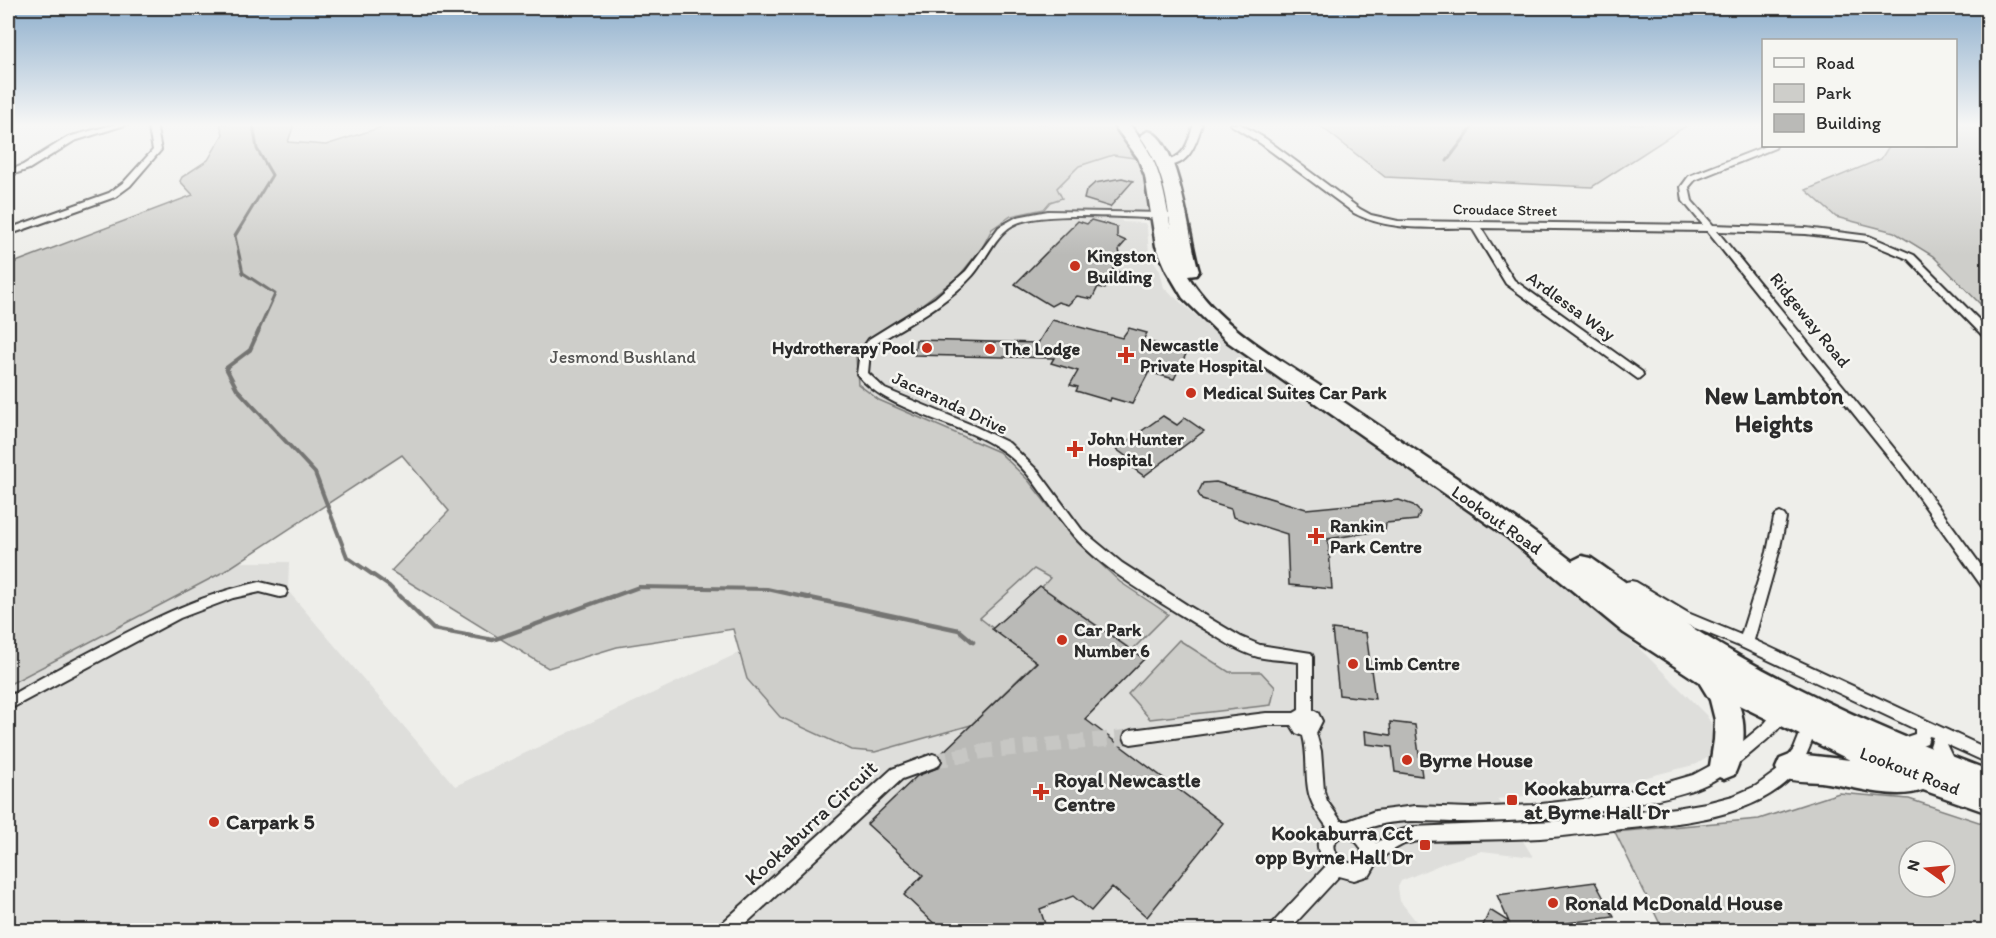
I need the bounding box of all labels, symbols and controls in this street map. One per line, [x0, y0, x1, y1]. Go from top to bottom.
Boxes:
legend [1762, 39, 1957, 147]
text: Road [1816, 52, 1855, 74]
text: Park [1816, 82, 1851, 104]
text: Building [1816, 112, 1882, 134]
street label: Croudace Street [1453, 200, 1558, 220]
place label: Kingston Building [1087, 245, 1156, 288]
marker: Kingston Building [1068, 259, 1082, 273]
street label: Ardlessa Way [1522, 266, 1620, 346]
street label: Ridgeway Road [1765, 268, 1855, 372]
place label: Newcastle Private Hospital [1140, 334, 1264, 377]
place label: Hydrotherapy Pool [772, 337, 916, 359]
place label: The Lodge [1001, 338, 1081, 360]
marker: Hydrotherapy Pool [920, 341, 934, 355]
marker: The Lodge [983, 342, 997, 356]
park label: Jesmond Bushland [550, 346, 696, 368]
marker: Newcastle Private Hospital [1117, 346, 1135, 364]
street label: Jacaranda Drive [889, 367, 1011, 439]
district label: New Lambton Heights [1704, 381, 1844, 439]
place label: Medical Suites Car Park [1203, 382, 1388, 404]
marker: Medical Suites Car Park [1184, 386, 1198, 400]
place label: John Hunter Hospital [1087, 428, 1185, 471]
marker: John Hunter Hospital [1066, 440, 1084, 458]
street label: Lookout Road [1447, 481, 1547, 559]
place label: Rankin Park Centre [1330, 515, 1422, 558]
marker: Rankin Park Centre [1307, 527, 1325, 545]
place label: Car Park Number 6 [1074, 619, 1150, 662]
marker: Car Park Number 6 [1055, 633, 1069, 647]
place label: Limb Centre [1365, 653, 1460, 675]
marker: Limb Centre [1346, 657, 1360, 671]
street label: Lookout Road [1857, 742, 1964, 800]
place label: Byrne House [1419, 747, 1533, 773]
marker: Byrne House [1400, 753, 1414, 767]
street label: Kookaburra Circuit [739, 755, 882, 891]
place label: Royal Newcastle Centre [1054, 767, 1201, 816]
place label: Kookaburra Cct at Byrne Hall Dr [1524, 775, 1670, 825]
marker: Royal Newcastle Centre [1032, 783, 1050, 801]
marker: Kookaburra Cct at Byrne Hall Dr [1505, 793, 1519, 807]
place label: Carpark 5 [226, 809, 314, 835]
marker: Carpark 5 [207, 815, 221, 829]
place label: Kookaburra Cct opp Byrne Hall Dr [1255, 820, 1414, 870]
marker: Kookaburra Cct opp Byrne Hall Dr [1418, 838, 1432, 852]
north arrow [1897, 839, 1957, 899]
text: N [1902, 858, 1924, 873]
place label: Ronald McDonald House [1565, 890, 1783, 915]
marker: Ronald McDonald House [1546, 896, 1560, 910]

